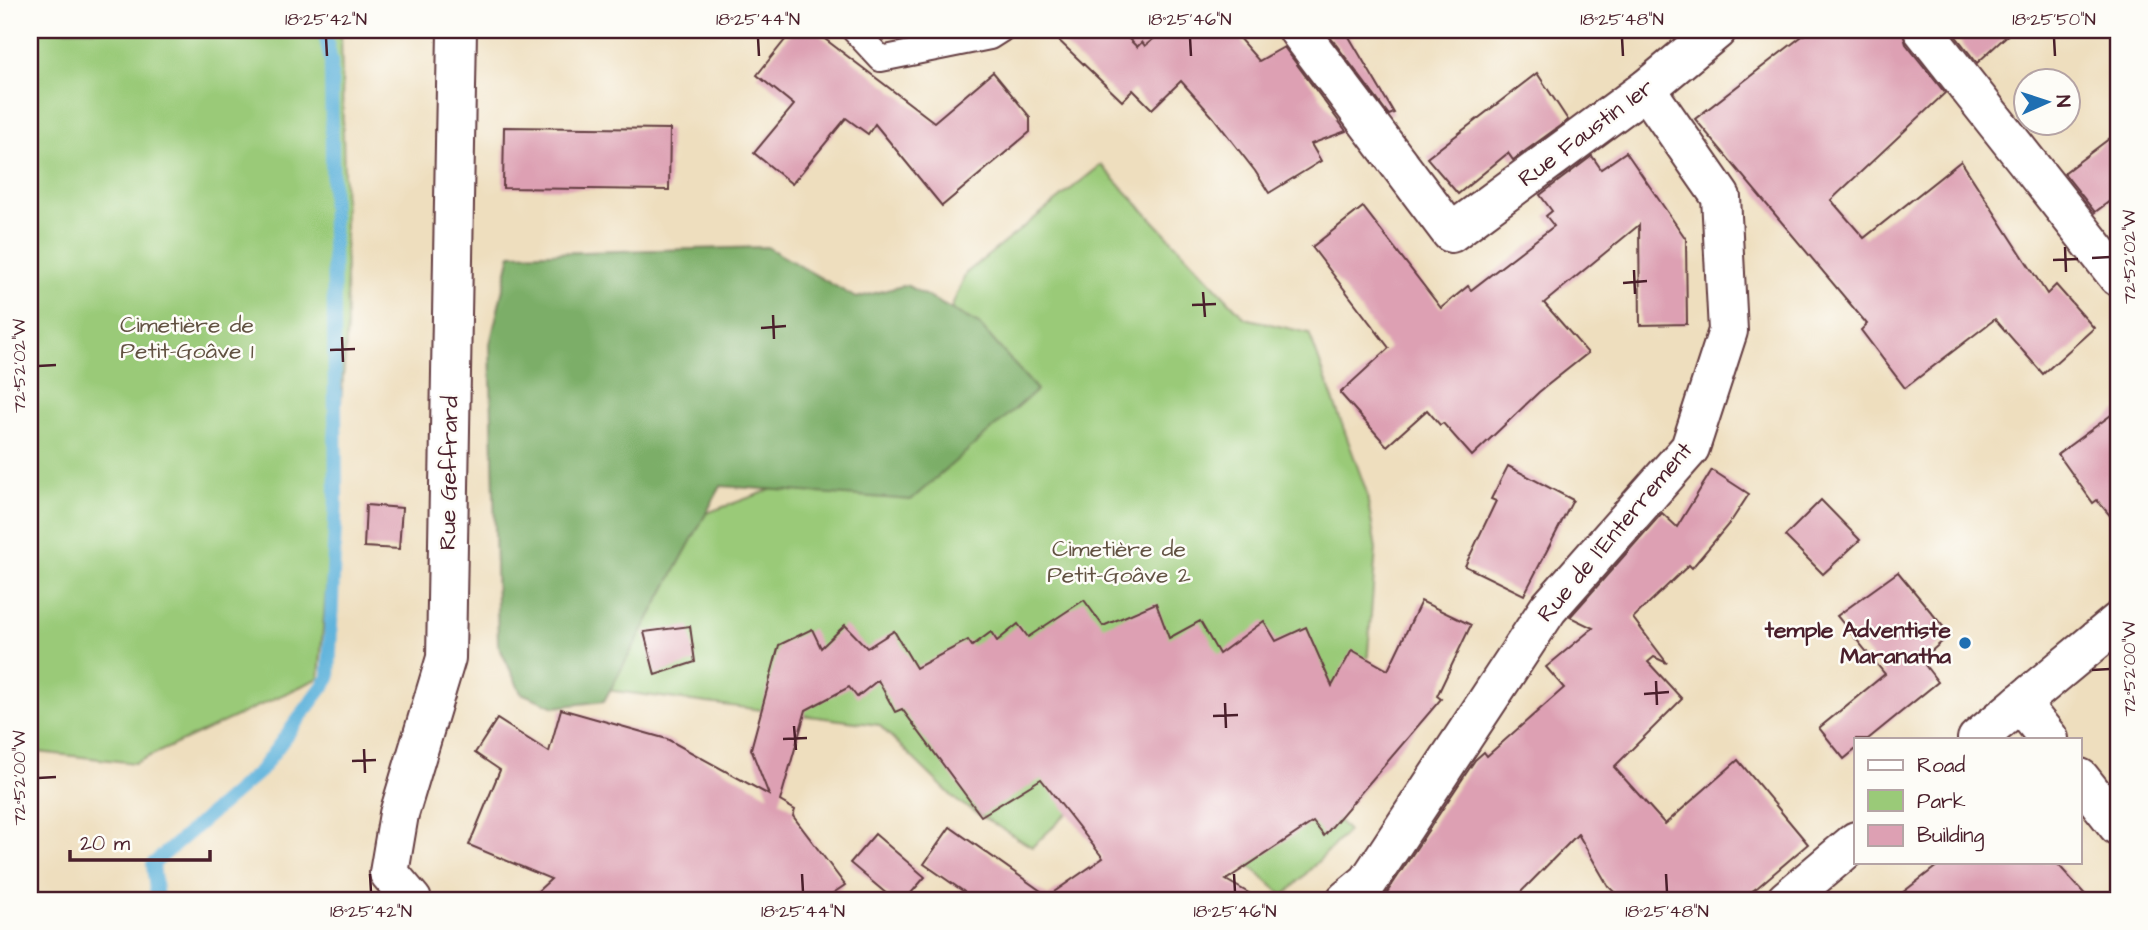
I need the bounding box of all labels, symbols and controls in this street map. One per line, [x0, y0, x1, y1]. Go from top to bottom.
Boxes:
text: 18°25'42"N [285, 7, 367, 32]
text: 18°25'44"N [716, 7, 800, 32]
text: 18°25'46"N [1149, 7, 1231, 32]
text: 18°25'48"N [1580, 7, 1664, 32]
text: 18°25'50"N [2012, 7, 2096, 32]
north arrow [2011, 66, 2082, 136]
street label: Rue Faustin 1er [1512, 71, 1661, 195]
text: N [2049, 95, 2076, 108]
text: 72°52'02"W [2117, 210, 2142, 304]
park label: Cimetière de Petit-Goâve 1 [120, 309, 254, 367]
text: 72°52'02"W [7, 319, 32, 413]
street label: Rue Geffrard [432, 395, 466, 550]
street label: Rue de l'Enterrement [1530, 434, 1700, 629]
park label: Cimetière de Petit-Goâve 2 [1047, 533, 1191, 591]
place label: temple Adventiste Maranatha [1764, 614, 1952, 672]
text: 72°52'00"W [2117, 621, 2142, 717]
marker: temple Adventiste Maranatha [1957, 635, 1973, 651]
text: 72°52'00"W [7, 730, 32, 826]
legend [1854, 738, 2082, 864]
text: Road [1917, 751, 1965, 780]
text: Park [1917, 787, 1966, 816]
scale bar [70, 818, 210, 862]
text: Building [1917, 821, 1985, 852]
text: 20 m [80, 829, 131, 858]
text: 18°25'42"N [330, 899, 412, 924]
text: 18°25'44"N [761, 899, 845, 924]
text: 18°25'46"N [1194, 899, 1276, 924]
text: 18°25'48"N [1625, 899, 1709, 924]

